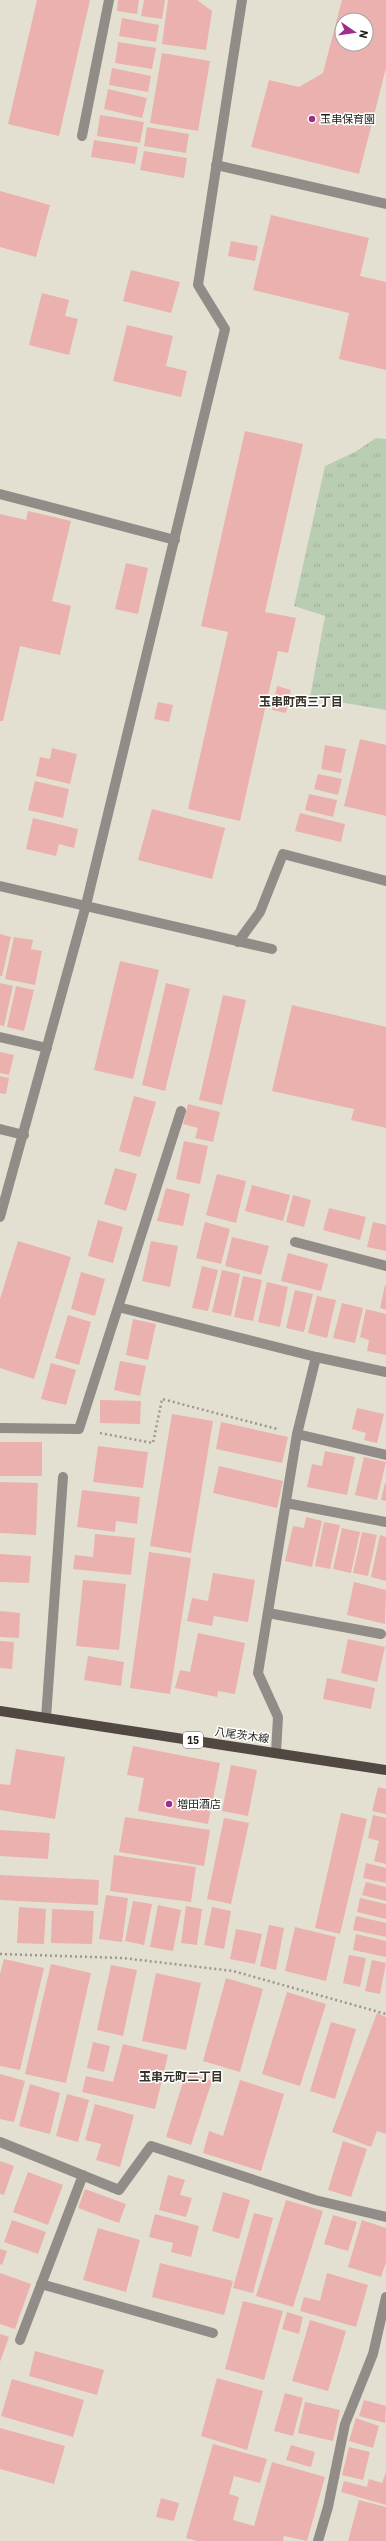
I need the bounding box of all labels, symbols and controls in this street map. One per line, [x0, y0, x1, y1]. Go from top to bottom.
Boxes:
north arrow [334, 12, 374, 52]
text: N [356, 29, 371, 40]
place label: 玉串保育園 [320, 112, 375, 126]
marker: 玉串保育園 [307, 114, 317, 124]
district label: 玉串町西三丁目 [259, 694, 343, 709]
street label: 八尾茨木線 [214, 1724, 270, 1746]
road number: 15 [183, 1732, 203, 1748]
place label: 増田酒店 [177, 1797, 221, 1811]
marker: 増田酒店 [164, 1799, 174, 1809]
district label: 玉串元町二丁目 [139, 2069, 223, 2084]

